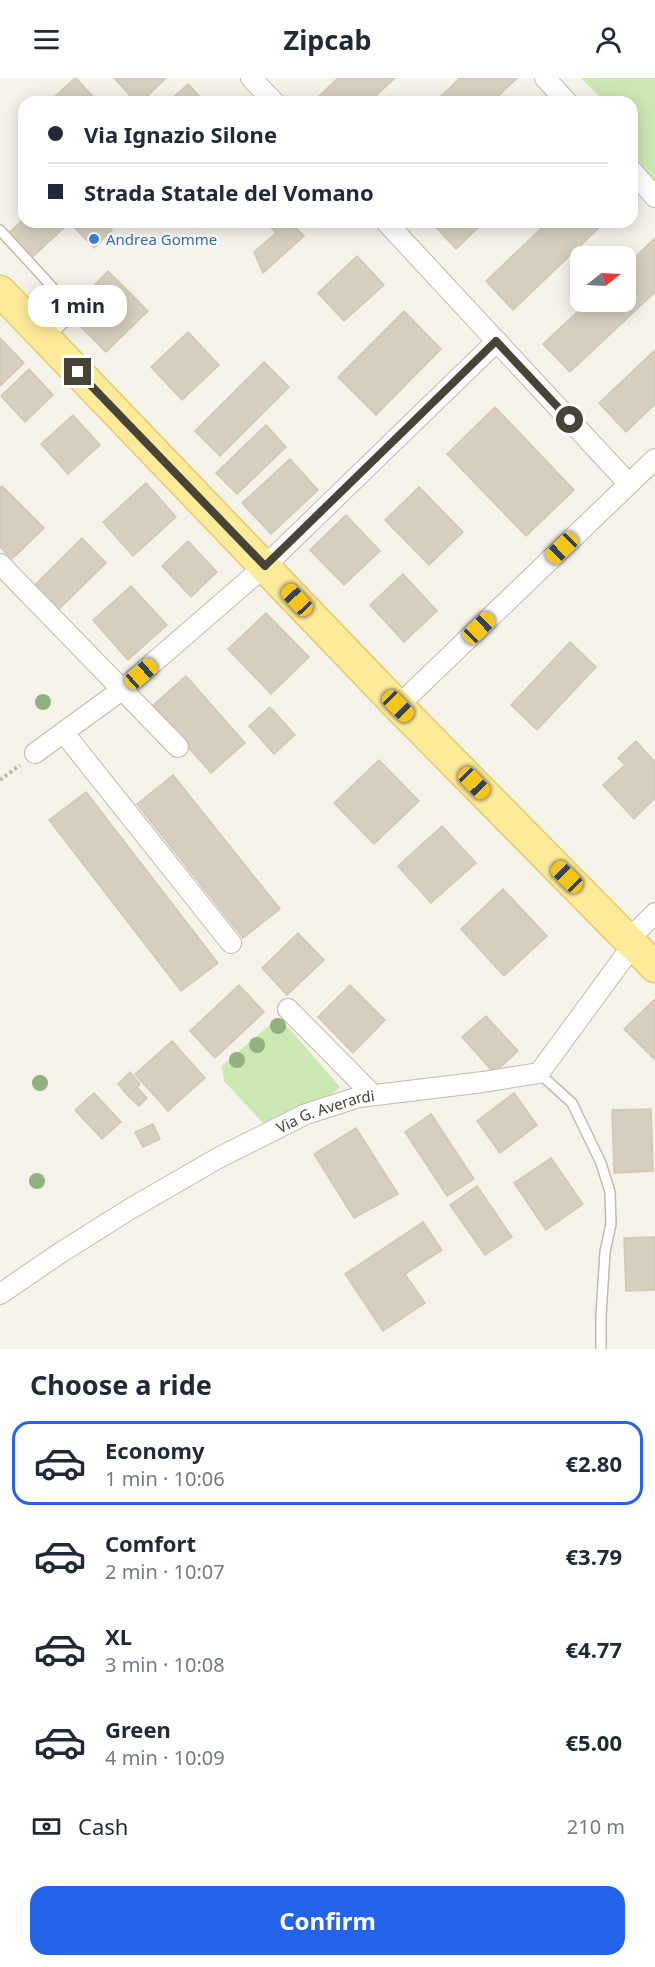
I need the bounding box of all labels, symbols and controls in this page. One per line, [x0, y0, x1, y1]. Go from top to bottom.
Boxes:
text: Zipcab [284, 21, 371, 58]
icon: menu [30, 23, 63, 56]
icon: person [592, 23, 625, 56]
text: Via Ignazio Silone [84, 119, 277, 149]
text: Strada Statale del Vomano [84, 177, 374, 207]
place label: Andrea Gomme [106, 229, 217, 249]
marker: Andrea Gomme [87, 232, 101, 246]
north arrow [570, 246, 636, 312]
map controls [570, 246, 636, 312]
callout: 1 min [28, 285, 128, 327]
text: 1 min [50, 292, 105, 319]
route end [64, 358, 91, 385]
route start [556, 406, 583, 433]
car [543, 529, 581, 567]
car [278, 581, 316, 619]
car [460, 609, 498, 647]
car [122, 655, 160, 693]
car [379, 687, 417, 725]
car [455, 764, 493, 802]
car [548, 858, 586, 896]
street label: Via G. Averardi [273, 1085, 376, 1137]
text: Choose a ride [30, 1366, 212, 1403]
text: Economy [105, 1435, 204, 1465]
icon: car [33, 1436, 87, 1490]
text: €2.80 [565, 1448, 622, 1478]
text: 1 min · 10:06 [105, 1465, 225, 1492]
text: Comfort [105, 1528, 196, 1558]
icon: car [33, 1529, 87, 1583]
text: €3.79 [565, 1541, 622, 1571]
text: 2 min · 10:07 [105, 1558, 225, 1585]
text: XL [105, 1621, 132, 1651]
icon: car [33, 1622, 87, 1676]
text: €4.77 [565, 1634, 622, 1664]
text: 3 min · 10:08 [105, 1651, 225, 1678]
text: Green [105, 1714, 171, 1744]
icon: car [33, 1715, 87, 1769]
text: €5.00 [565, 1727, 622, 1757]
text: 4 min · 10:09 [105, 1744, 225, 1771]
icon: cash [30, 1810, 63, 1843]
text: Cash [78, 1811, 128, 1841]
text: 210 m [567, 1813, 625, 1840]
button: Confirm [30, 1886, 625, 1955]

